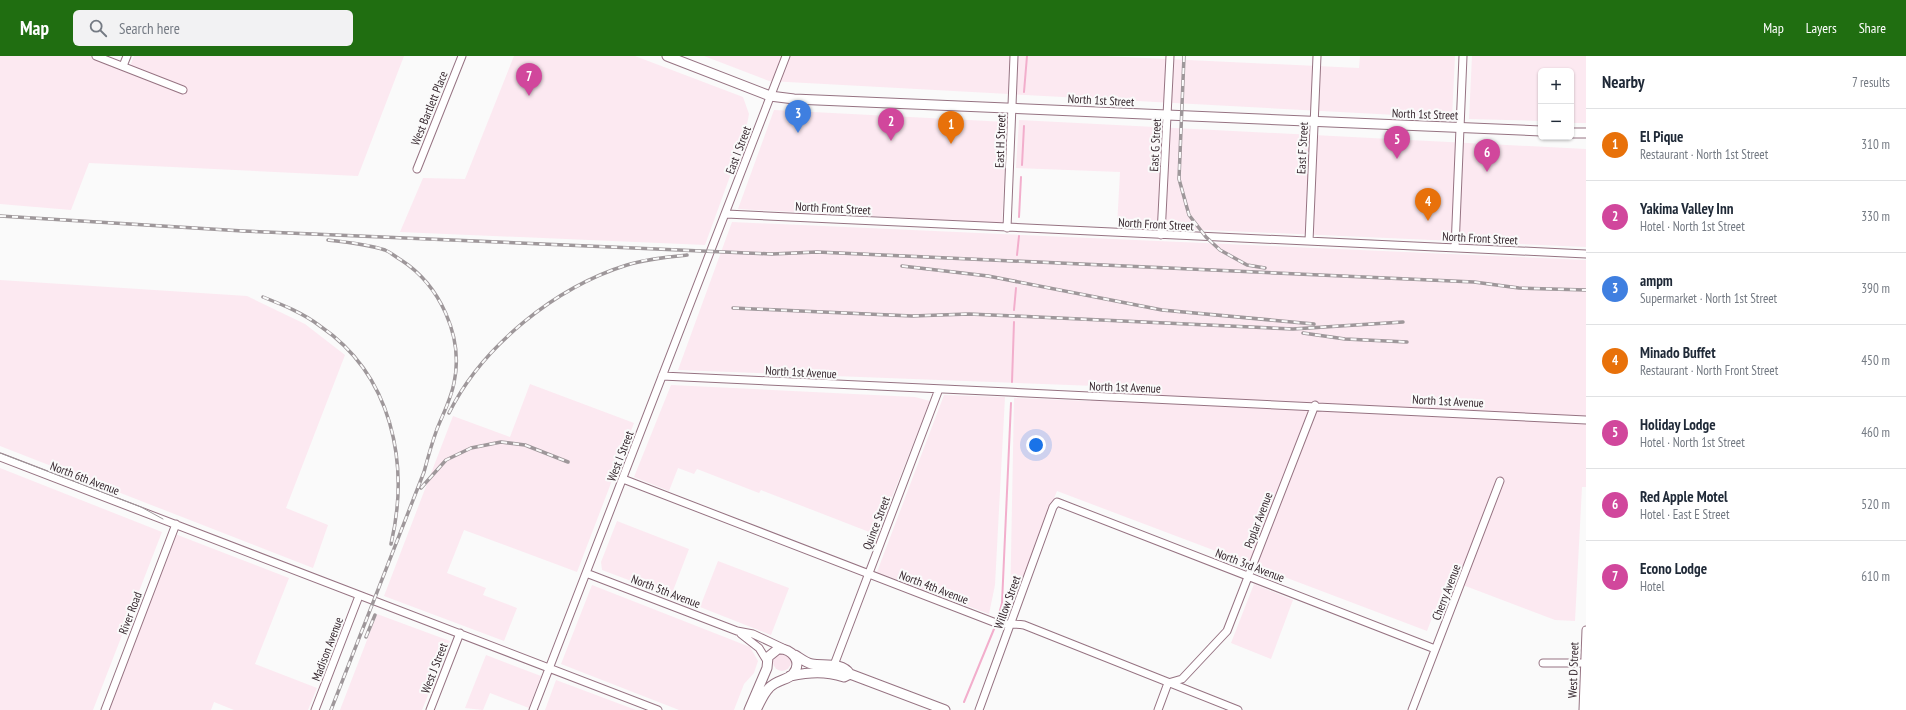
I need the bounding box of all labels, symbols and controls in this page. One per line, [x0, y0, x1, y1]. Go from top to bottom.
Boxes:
search box [73, 10, 353, 46]
text: Map [20, 16, 49, 40]
icon: search [87, 17, 109, 39]
text: Search here [119, 19, 180, 38]
text: Map [1763, 19, 1784, 37]
text: Layers [1806, 19, 1837, 37]
text: Share [1859, 19, 1886, 37]
pin: 7 [516, 63, 542, 96]
map controls [1538, 68, 1574, 140]
button: + [1538, 68, 1574, 104]
street label: West Bartlett Place [407, 69, 451, 147]
text: Nearby [1602, 71, 1645, 93]
text: 7 results [1852, 74, 1890, 91]
street label: North 1st Street [1067, 91, 1135, 109]
pin: 3 [785, 100, 811, 133]
button: − [1538, 104, 1574, 140]
street label: North 1st Street [1392, 105, 1459, 123]
pin: 2 [878, 108, 904, 141]
pin: 1 [938, 111, 964, 144]
street label: East H Street [992, 113, 1008, 168]
street label: East G Street [1146, 117, 1164, 172]
street label: East F Street [1293, 121, 1311, 174]
street label: East I Street [722, 123, 754, 176]
pin: 5 [1384, 126, 1410, 159]
text: El Pique [1640, 127, 1683, 146]
text: 1 [1612, 136, 1618, 153]
text: 310 m [1861, 136, 1890, 153]
pin: 6 [1474, 139, 1500, 172]
text: Restaurant · North 1st Street [1640, 146, 1768, 163]
pin: 4 [1415, 188, 1441, 221]
street label: North Front Street [795, 199, 872, 218]
text: Yakima Valley Inn [1640, 199, 1733, 218]
text: 2 [1612, 208, 1618, 225]
text: 330 m [1861, 208, 1890, 225]
street label: North Front Street [1118, 215, 1195, 234]
text: Hotel · North 1st Street [1640, 218, 1745, 235]
street label: North Front Street [1442, 229, 1519, 248]
text: ampm [1640, 271, 1673, 290]
text: 3 [1612, 280, 1618, 297]
text: 390 m [1861, 280, 1890, 297]
text: Supermarket · North 1st Street [1640, 290, 1777, 307]
text: Minado Buffet [1640, 343, 1716, 362]
text: 4 [1612, 352, 1618, 369]
text: 450 m [1861, 352, 1890, 369]
text: Restaurant · North Front Street [1640, 362, 1778, 379]
street label: North 1st Avenue [765, 363, 837, 381]
street label: North 1st Avenue [1089, 378, 1161, 396]
street label: North 1st Avenue [1412, 392, 1484, 410]
text: Holiday Lodge [1640, 415, 1716, 434]
text: 5 [1612, 424, 1618, 441]
text: 460 m [1861, 424, 1890, 441]
street label: West I Street [604, 428, 637, 483]
text: Hotel · North 1st Street [1640, 434, 1745, 451]
your location [1026, 435, 1046, 455]
street label: North 6th Avenue [48, 458, 122, 498]
text: Red Apple Motel [1640, 487, 1728, 506]
street label: Poplar Avenue [1240, 490, 1276, 550]
street label: Quince Street [859, 493, 893, 552]
text: 6 [1612, 496, 1618, 513]
text: 520 m [1861, 496, 1890, 513]
text: Hotel · East E Street [1640, 506, 1729, 523]
street label: North 3rd Avenue [1213, 545, 1287, 585]
text: Econo Lodge [1640, 559, 1707, 578]
street label: Cherry Avenue [1428, 562, 1464, 622]
street label: North 4th Avenue [897, 567, 971, 607]
text: 7 [1612, 568, 1618, 585]
text: 610 m [1861, 568, 1890, 585]
street label: North 5th Avenue [629, 571, 703, 611]
street label: Willow Street [990, 573, 1024, 631]
text: Hotel [1640, 578, 1664, 595]
street label: River Road [115, 590, 145, 636]
street label: Madison Avenue [308, 615, 346, 683]
street label: West J Street [418, 640, 451, 695]
street label: West D Street [1565, 641, 1581, 698]

